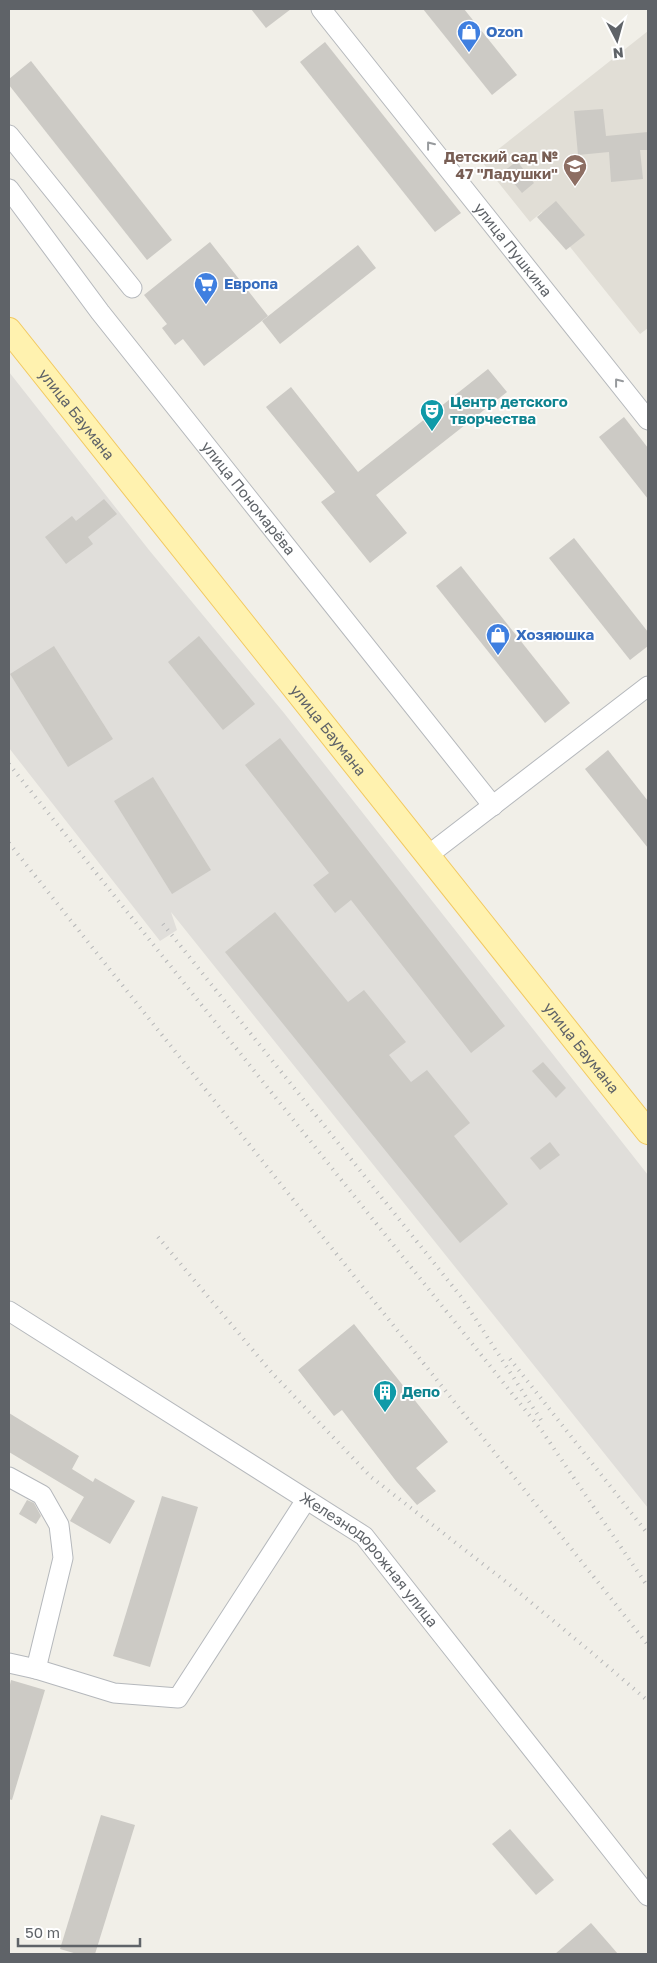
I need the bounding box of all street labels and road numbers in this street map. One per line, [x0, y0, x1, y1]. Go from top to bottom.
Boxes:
street label: улица Пушкина [471, 199, 556, 300]
street label: улица Баумана [35, 365, 119, 463]
street label: улица Пономарёва [198, 437, 300, 558]
street label: улица Баумана [287, 681, 371, 779]
street label: улица Баумана [540, 998, 624, 1096]
street label: Железнодорожная улица [297, 1488, 442, 1630]

